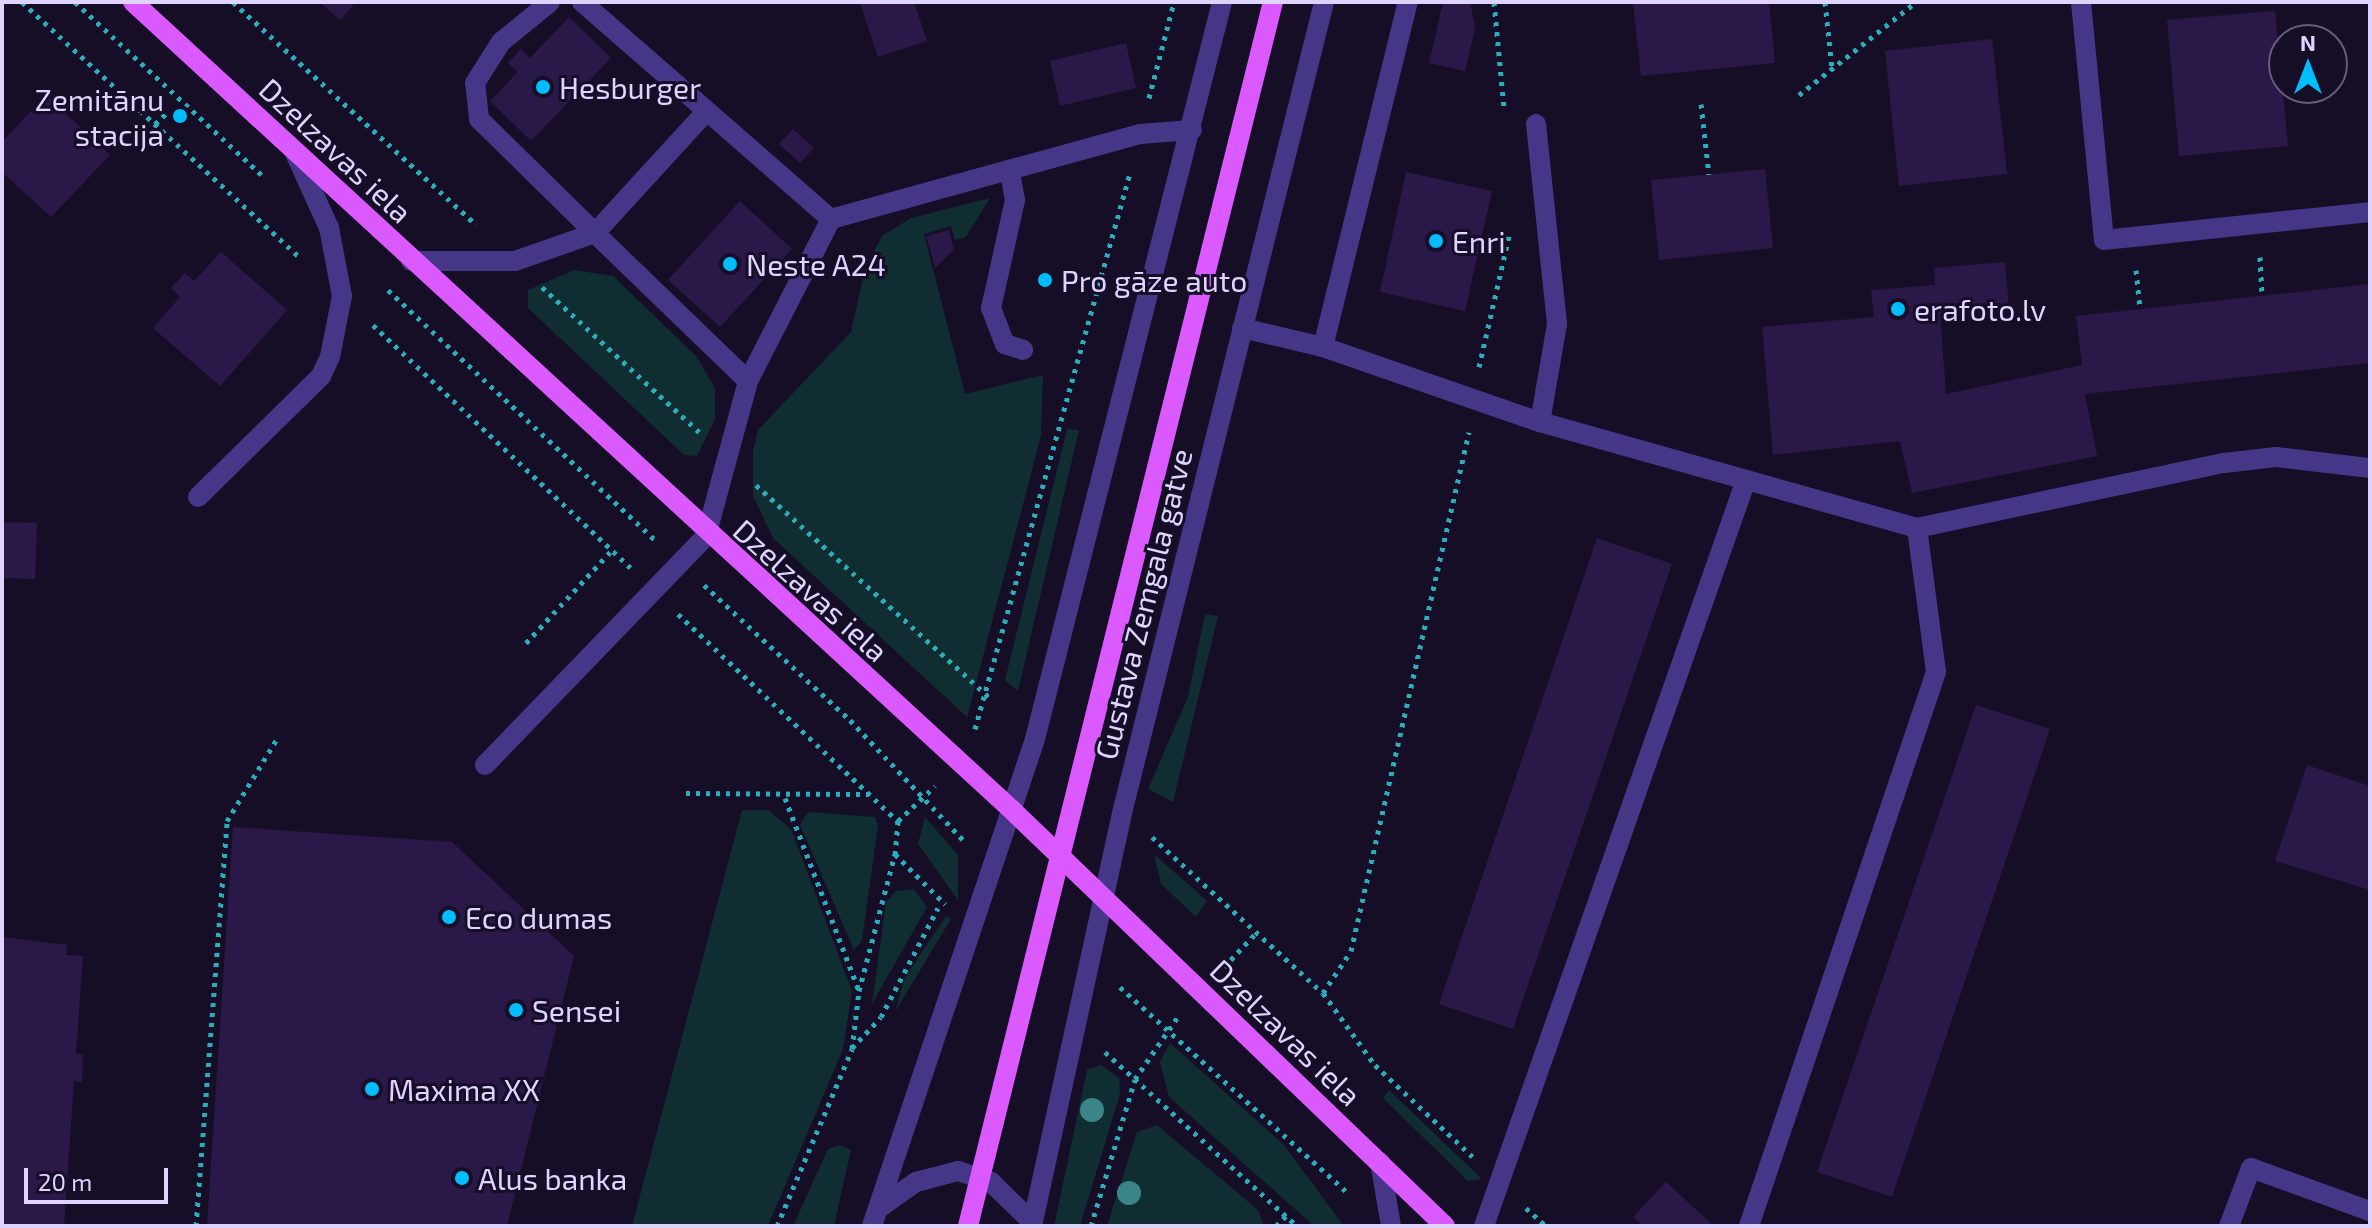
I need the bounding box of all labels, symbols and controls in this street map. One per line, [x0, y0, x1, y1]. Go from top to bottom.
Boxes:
north arrow [2268, 24, 2348, 104]
text: N [2300, 29, 2316, 55]
place label: Hesburger [559, 69, 701, 105]
street label: Dzelzavas iela [252, 70, 420, 230]
marker: Hesburger [534, 78, 552, 96]
place label: Zemitānu stacija [35, 81, 164, 152]
marker: Zemitānu stacija [171, 107, 189, 125]
place label: Enri [1452, 223, 1506, 259]
marker: Enri [1427, 232, 1445, 250]
place label: Neste A24 [746, 246, 887, 282]
marker: Neste A24 [721, 255, 739, 273]
place label: Pro gāze auto [1061, 262, 1247, 298]
marker: Pro gāze auto [1036, 271, 1054, 289]
place label: erafoto.lv [1914, 291, 2046, 327]
marker: erafoto.lv [1889, 300, 1907, 318]
street label: Gustava Zemgala gatve [1087, 445, 1199, 763]
street label: Dzelzavas iela [726, 511, 896, 669]
place label: Eco dumas [465, 899, 612, 935]
marker: Eco dumas [440, 908, 458, 926]
street label: Dzelzavas iela [1203, 951, 1369, 1113]
place label: Sensei [532, 992, 621, 1028]
marker: Sensei [507, 1001, 525, 1019]
place label: Maxima XX [388, 1071, 540, 1107]
marker: Maxima XX [363, 1080, 381, 1098]
scale bar [28, 1152, 172, 1202]
place label: Alus banka [478, 1160, 627, 1196]
text: 20 m [38, 1167, 92, 1196]
marker: Alus banka [453, 1169, 471, 1187]

